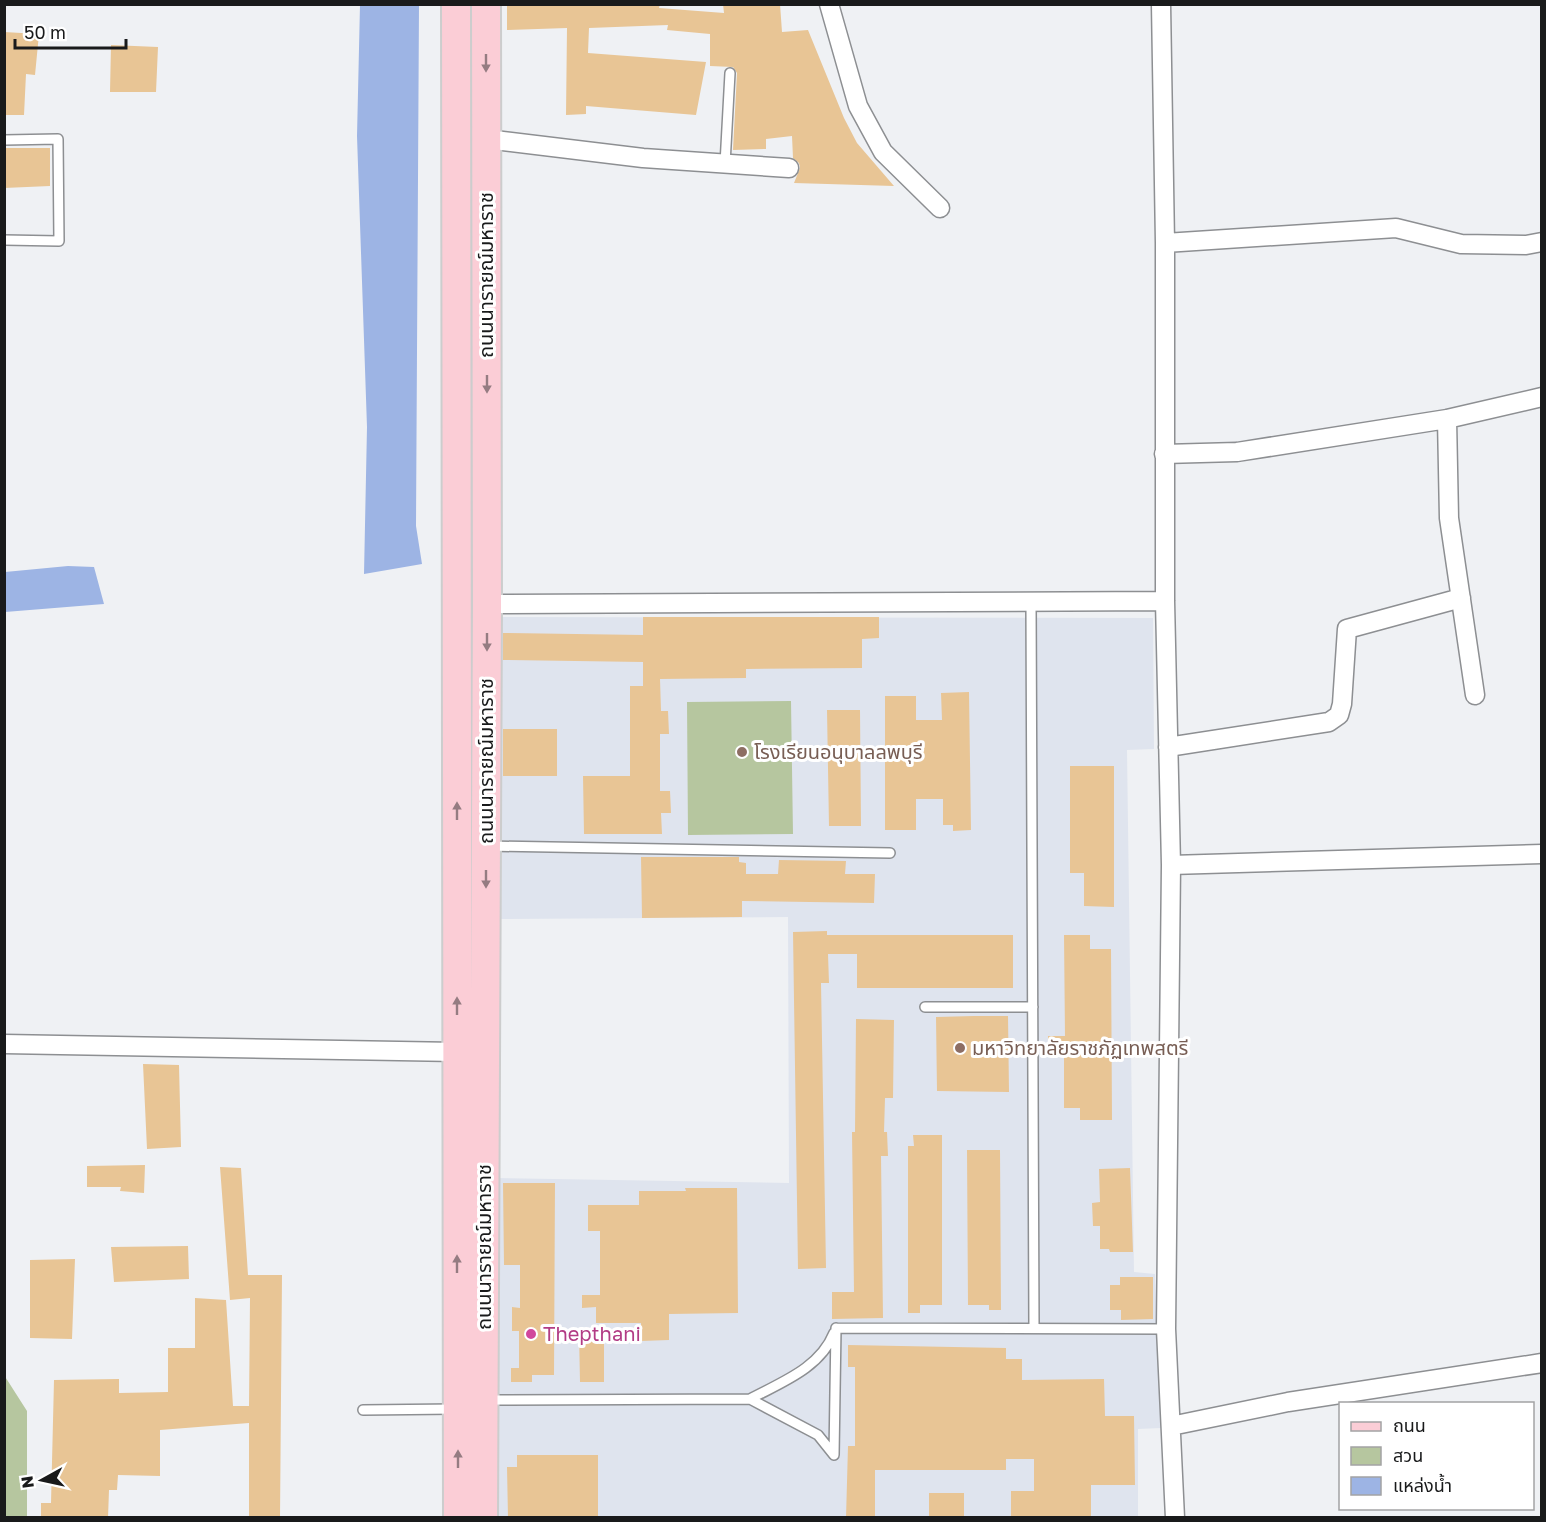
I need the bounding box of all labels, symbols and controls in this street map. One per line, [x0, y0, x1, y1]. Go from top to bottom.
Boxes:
scale bar [15, 12, 126, 50]
text: 50 m [24, 21, 66, 43]
one-way arrow [481, 53, 491, 72]
street label: ถนนนารายณ์มหาราช [473, 192, 497, 358]
one-way arrow [482, 374, 492, 393]
one-way arrow [482, 632, 492, 651]
street label: ถนนนารายณ์มหาราช [473, 678, 497, 844]
place label: โรงเรียนอนุบาลลพบุรี [754, 739, 923, 764]
marker: โรงเรียนอนุบาลลพบุรี [735, 745, 749, 759]
one-way arrow [452, 802, 462, 821]
one-way arrow [481, 869, 491, 888]
one-way arrow [452, 997, 462, 1016]
place label: มหาวิทยาลัยราชภัฏเทพสตรี [972, 1035, 1188, 1059]
marker: มหาวิทยาลัยราชภัฏเทพสตรี [953, 1041, 967, 1055]
street label: ถนนนารายณ์มหาราช [471, 1164, 495, 1330]
one-way arrow [452, 1255, 462, 1274]
place label: Thepthani [543, 1321, 641, 1345]
marker: Thepthani [524, 1327, 538, 1341]
legend [1339, 1402, 1534, 1510]
text: ถนน [1393, 1414, 1426, 1436]
text: สวน [1393, 1444, 1423, 1466]
north arrow [12, 1450, 72, 1510]
one-way arrow [453, 1450, 463, 1469]
text: แหล่งน้ำ [1393, 1473, 1452, 1496]
text: N [16, 1475, 38, 1490]

